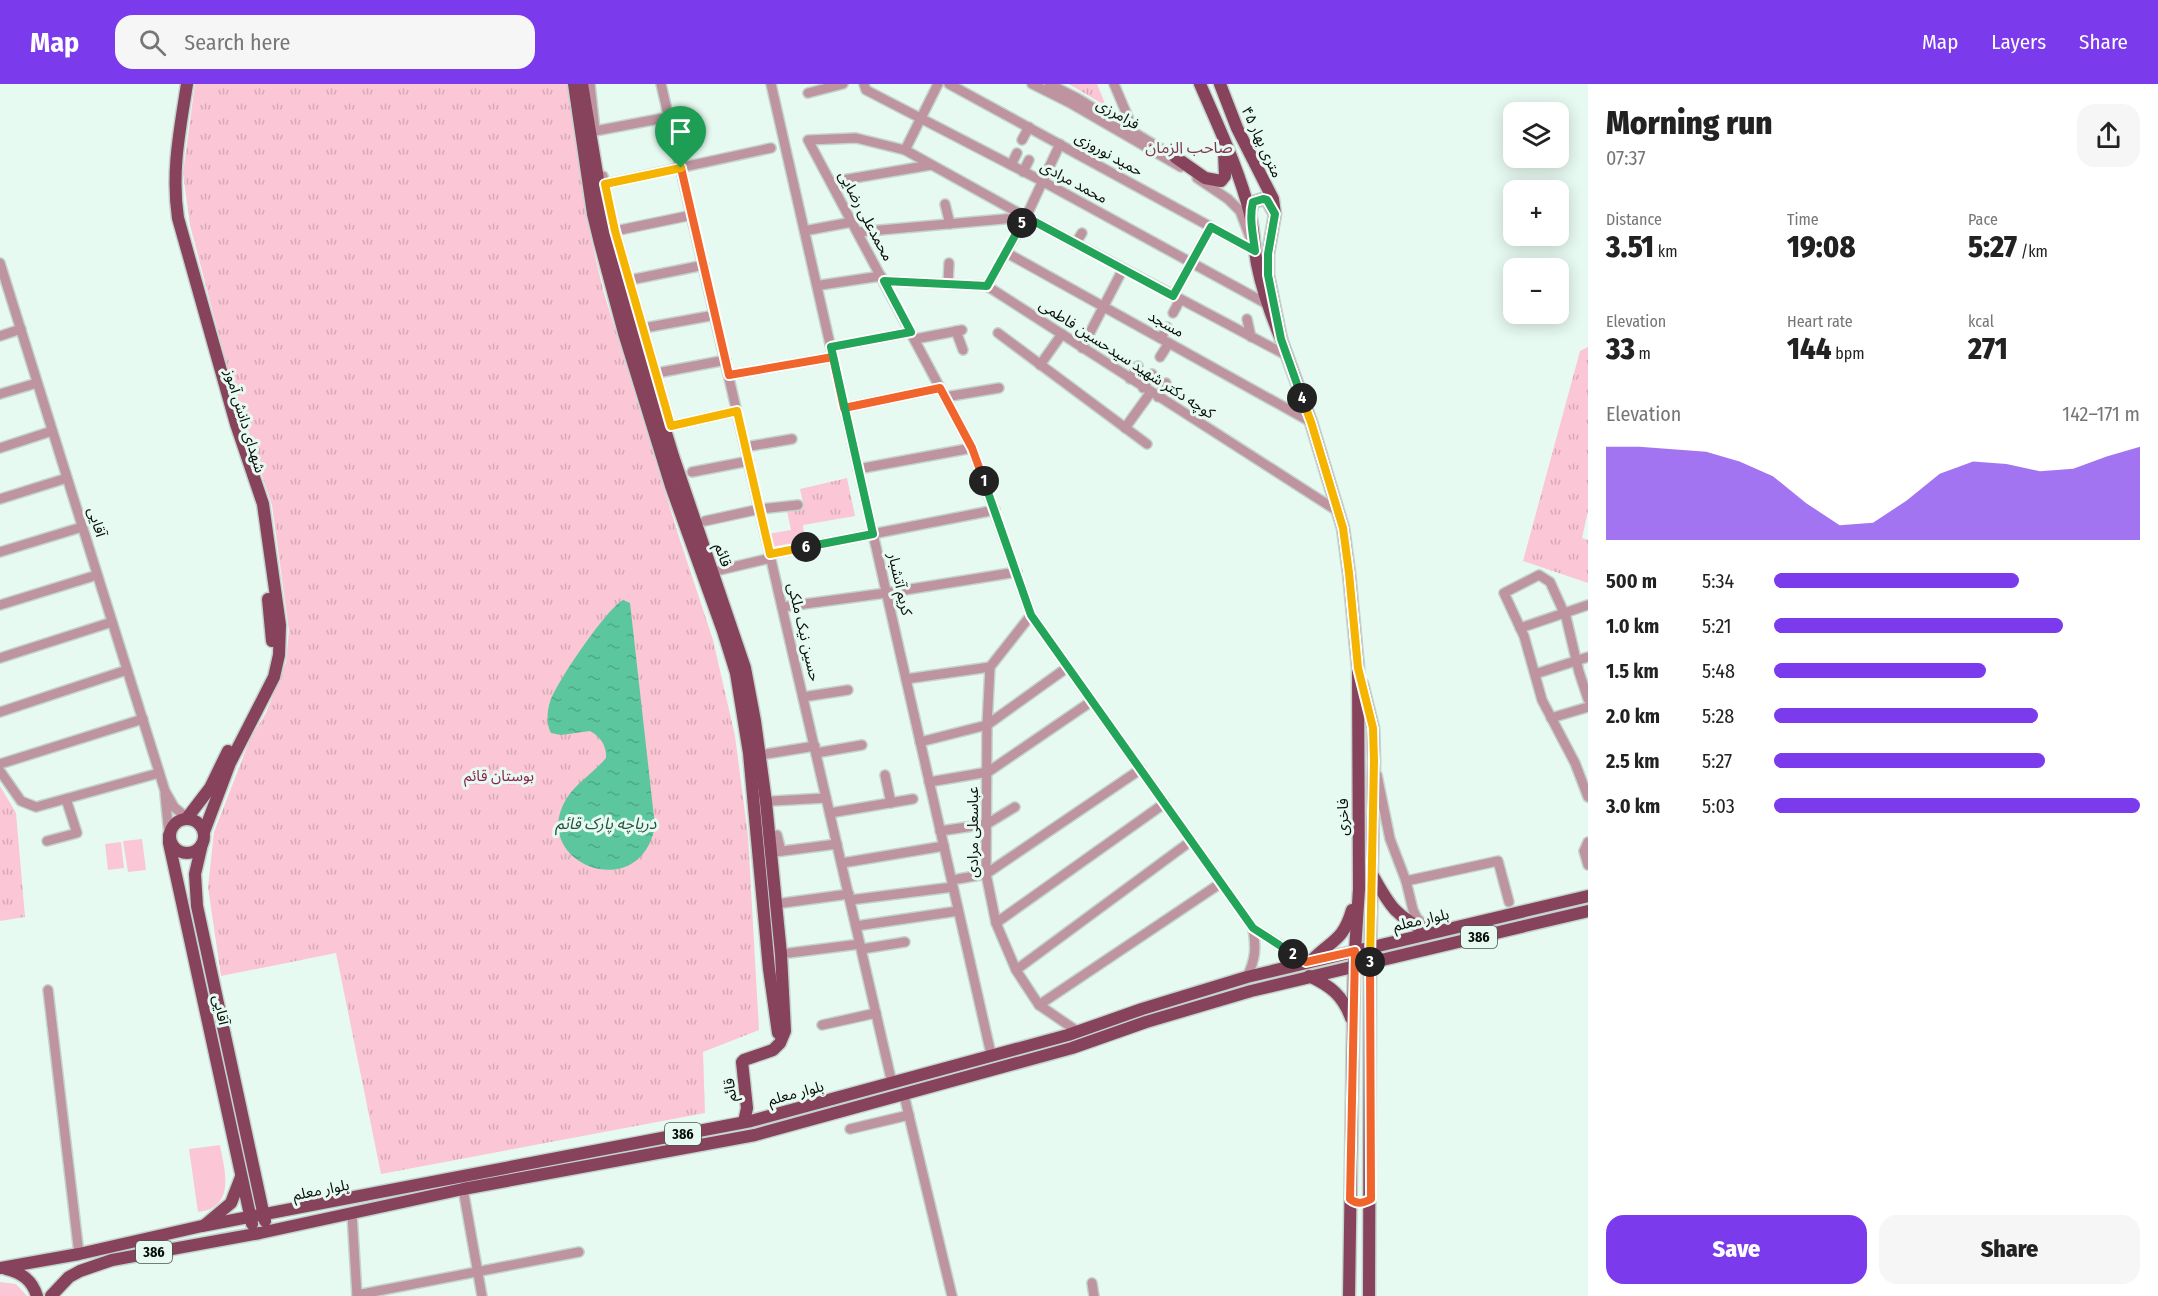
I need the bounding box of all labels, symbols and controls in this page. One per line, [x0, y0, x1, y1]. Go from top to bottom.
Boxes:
search box [115, 15, 535, 69]
text: Map [30, 26, 79, 59]
icon: search [136, 26, 169, 59]
text: Search here [184, 29, 290, 56]
text: Map [1922, 29, 1958, 55]
text: Layers [1991, 29, 2046, 55]
text: Share [2079, 29, 2128, 55]
street label: فرامرزی [1093, 95, 1143, 134]
map controls [1503, 102, 1569, 324]
button: layers [1503, 102, 1569, 168]
text: Morning run [1606, 103, 1773, 143]
street label: ۴۵ متری بهار [1238, 104, 1286, 180]
button: share [2077, 104, 2140, 167]
pin [655, 106, 706, 168]
icon: arrive [664, 115, 697, 148]
street label: حمید نوروزی [1072, 128, 1146, 180]
district label: صاحب الزمان [1145, 138, 1233, 157]
text: 07:37 [1606, 146, 1646, 170]
street label: محمد مرادی [1037, 157, 1111, 207]
street label: محمدعلی رضایی [835, 168, 897, 264]
button: + [1503, 180, 1569, 246]
pin: 5 [1007, 208, 1037, 238]
text: Distance [1606, 210, 1662, 229]
text: Time [1787, 210, 1819, 229]
text: Pace [1968, 210, 1998, 229]
text: 5 [1018, 213, 1026, 232]
text: 3.51 [1606, 229, 1654, 265]
text: 19:08 [1787, 229, 1856, 265]
text: 5:27 [1968, 229, 2017, 265]
text: km [1654, 242, 1678, 261]
text: /km [2017, 242, 2048, 261]
button: − [1503, 258, 1569, 324]
street label: کوچه دکتر شهید سیدحسین فاطمی [1035, 295, 1219, 424]
street label: مسجد [1145, 307, 1187, 341]
text: Elevation [1606, 312, 1666, 331]
text: Heart rate [1787, 312, 1853, 331]
text: kcal [1968, 312, 1994, 331]
text: 33 [1606, 331, 1635, 367]
text: 144 [1787, 331, 1831, 367]
text: 271 [1968, 331, 2008, 367]
text: m [1635, 344, 1651, 363]
text: bpm [1831, 344, 1865, 363]
street label: شهدای دانش آموز [220, 366, 269, 475]
pin: 4 [1287, 383, 1317, 413]
text: 4 [1298, 388, 1306, 407]
text: Elevation [1606, 402, 1681, 426]
text: 142–171 m [2062, 402, 2140, 426]
pin: 1 [969, 466, 999, 496]
text: 1 [981, 471, 987, 490]
street label: آقایی [84, 505, 110, 540]
pin: 6 [791, 532, 821, 562]
text: 6 [802, 537, 810, 556]
street label: قائم [709, 541, 735, 570]
street label: کریم آتشبار [882, 550, 916, 618]
text: 500 m [1606, 569, 1657, 593]
text: 5:34 [1702, 569, 1734, 593]
street label: حسین نیک ملکی [784, 581, 824, 683]
text: 1.0 km [1606, 614, 1659, 638]
text: 5:21 [1702, 614, 1732, 638]
text: 1.5 km [1606, 659, 1659, 683]
text: 5:48 [1702, 659, 1735, 683]
text: 2.0 km [1606, 704, 1660, 728]
text: 5:28 [1702, 704, 1734, 728]
text: 2.5 km [1606, 749, 1659, 773]
text: 5:27 [1702, 749, 1732, 773]
park label: بوستان قائم [464, 767, 534, 787]
street label: عباسعلی مرادی [964, 786, 982, 878]
text: 3.0 km [1606, 794, 1660, 818]
text: 5:03 [1702, 794, 1735, 818]
street label: فاخری [1334, 798, 1352, 836]
water label: دریاچه پارک قائم [555, 814, 657, 836]
street label: بلوار معلم [1391, 905, 1451, 937]
road number: 386 [1461, 926, 1497, 948]
pin: 2 [1278, 939, 1308, 969]
text: 2 [1289, 944, 1297, 963]
pin: 3 [1355, 947, 1385, 977]
text: 3 [1366, 952, 1374, 971]
street label: آقایی [209, 993, 233, 1027]
street label: قائم [720, 1077, 742, 1103]
street label: بلوار معلم [766, 1077, 826, 1111]
road number: 386 [665, 1123, 701, 1145]
street label: بلوار معلم [291, 1176, 351, 1206]
button: Save [1606, 1215, 1867, 1284]
button: Share [1879, 1215, 2140, 1284]
road number: 386 [136, 1241, 172, 1263]

